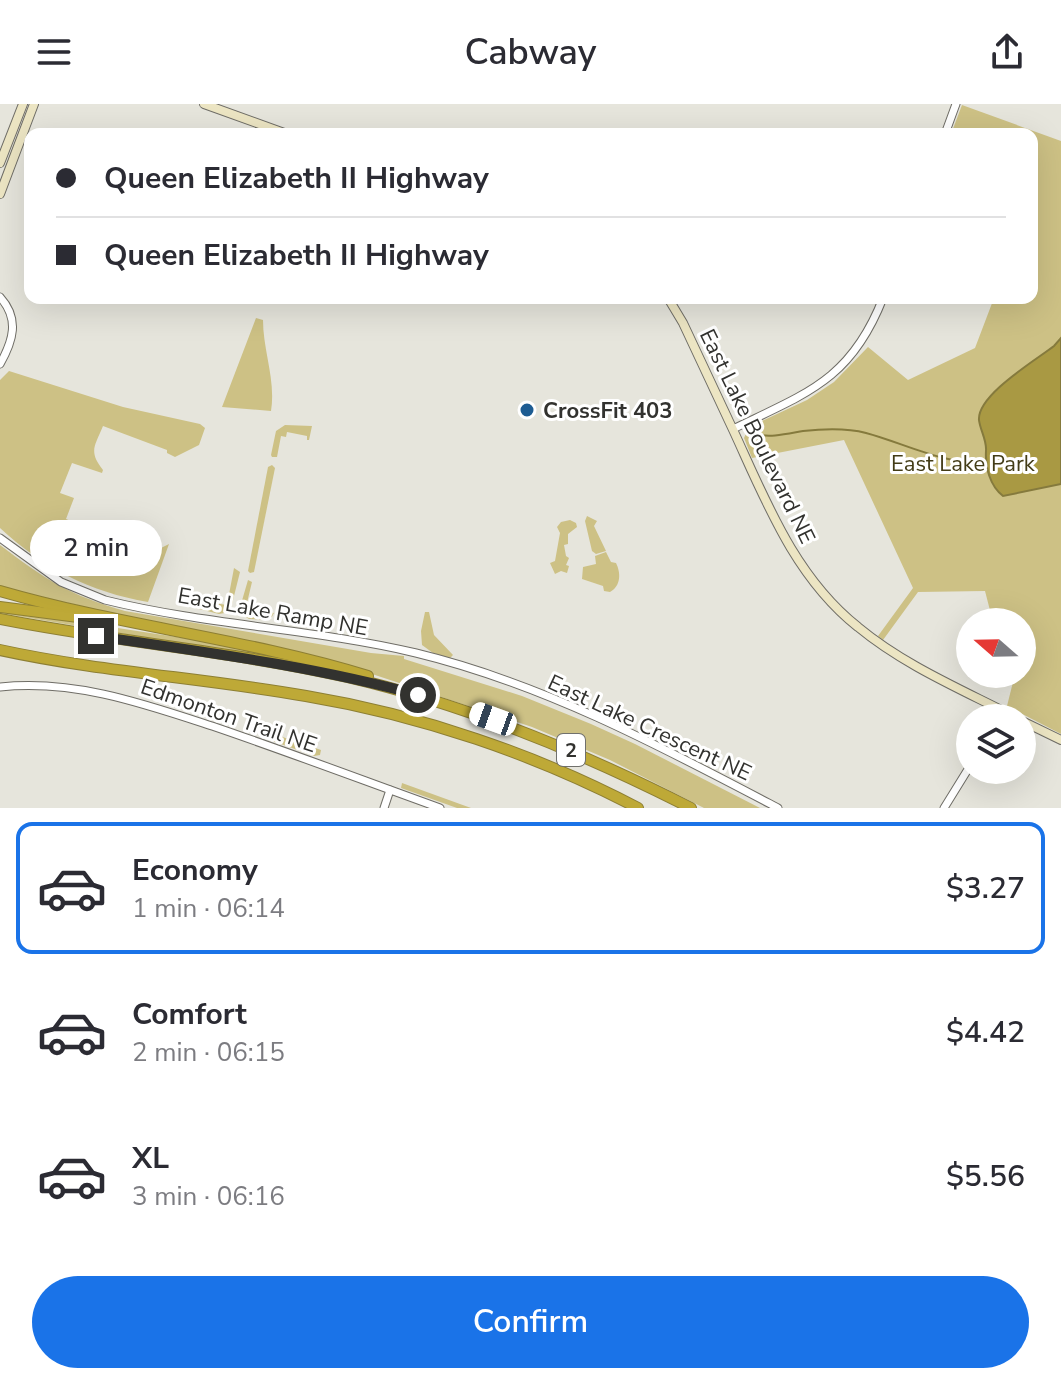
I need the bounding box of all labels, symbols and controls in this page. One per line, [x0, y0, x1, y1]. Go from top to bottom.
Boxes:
text: Cabway [465, 28, 597, 77]
icon: menu [32, 30, 76, 74]
icon: share [985, 30, 1029, 74]
text: Queen Elizabeth II Highway [104, 158, 489, 199]
text: Queen Elizabeth II Highway [104, 235, 489, 276]
street label: East Lake Boulevard NE [692, 324, 822, 549]
place label: CrossFit 403 [543, 396, 673, 426]
marker: CrossFit 403 [518, 401, 536, 419]
park label: East Lake Park [891, 449, 1036, 479]
callout: 2 min [30, 520, 162, 576]
text: 2 min [63, 530, 129, 565]
street label: East Lake Ramp NE [175, 580, 370, 643]
north arrow [956, 608, 1036, 688]
map controls [956, 608, 1036, 784]
route end [78, 618, 114, 654]
street label: East Lake Crescent NE [543, 668, 756, 788]
street label: Edmonton Trail NE [137, 672, 321, 760]
route start [400, 677, 436, 713]
car [466, 700, 520, 738]
button: layers [956, 704, 1036, 784]
road number: 2 [557, 734, 585, 766]
text: Economy [132, 850, 258, 891]
icon: car [36, 852, 108, 924]
text: $3.27 [946, 868, 1025, 909]
text: 1 min · 06:14 [132, 891, 285, 926]
text: Comfort [132, 994, 247, 1035]
icon: car [36, 996, 108, 1068]
text: $4.42 [946, 1012, 1025, 1053]
text: 2 min · 06:15 [132, 1035, 285, 1070]
text: XL [132, 1138, 169, 1179]
icon: car [36, 1140, 108, 1212]
text: $5.56 [946, 1156, 1025, 1197]
text: 3 min · 06:16 [132, 1179, 285, 1214]
button: Confirm [32, 1276, 1029, 1368]

